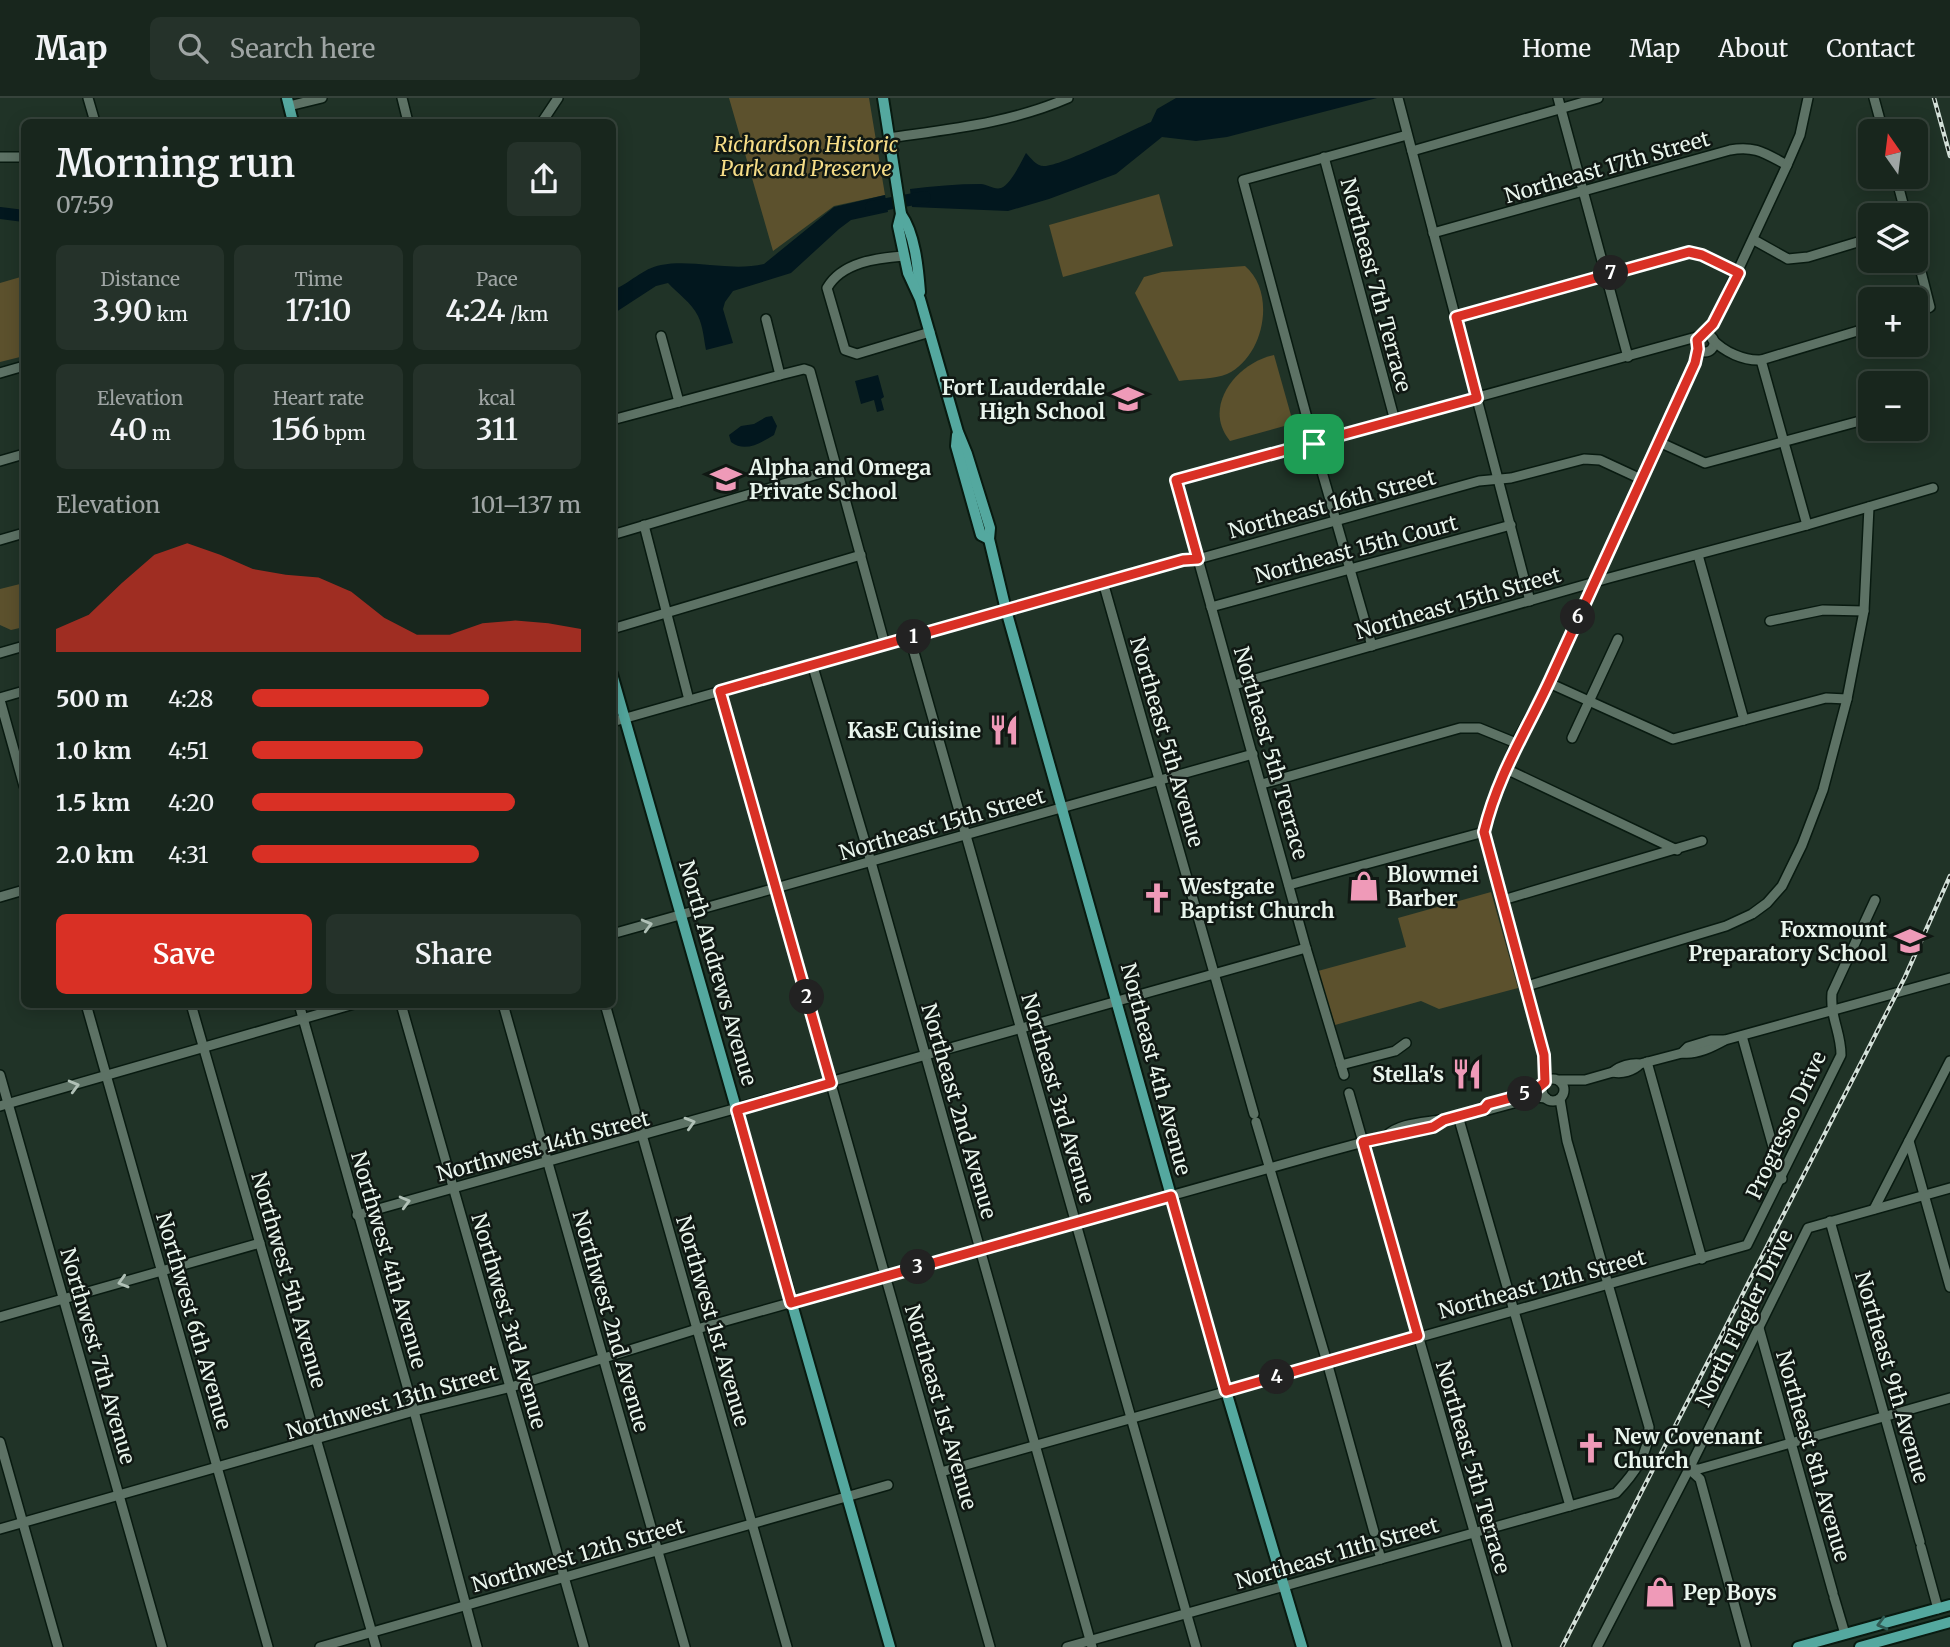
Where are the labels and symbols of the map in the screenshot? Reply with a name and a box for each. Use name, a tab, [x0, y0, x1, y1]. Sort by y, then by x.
north arrow	[1858, 119, 1928, 189]
street label: Northeast 17th Street	[1501, 125, 1713, 209]
park label: Richardson Historic Park and Preserve	[714, 131, 899, 182]
street label: Northeast 7th Terrace	[1334, 175, 1418, 395]
pin: 7	[1594, 256, 1628, 290]
place label: Fort Lauderdale High School	[941, 374, 1105, 425]
school or university icon: Fort Lauderdale High School	[1111, 382, 1145, 416]
pin	[1284, 414, 1344, 474]
place label: Alpha and Omega Private School	[748, 454, 931, 505]
school or university icon: Alpha and Omega Private School	[709, 462, 743, 496]
street label: Northeast 16th Street	[1225, 463, 1439, 545]
street label: Northeast 15th Court	[1252, 509, 1460, 589]
street label: Northeast 15th Street	[1352, 561, 1564, 645]
pin: 6	[1560, 600, 1596, 634]
pin: 1	[897, 620, 932, 654]
street label: Northeast 5th Avenue	[1124, 634, 1210, 850]
street label: Northeast 5th Terrace	[1228, 643, 1314, 863]
restaurant icon: KasE Cuisine	[987, 713, 1021, 747]
place label: KasE Cuisine	[847, 717, 981, 744]
street label: Northeast 15th Street	[836, 782, 1048, 866]
street label: North Andrews Avenue	[673, 857, 763, 1089]
place label: Blowmei Barber	[1387, 861, 1479, 912]
shop icon: Blowmei Barber	[1347, 869, 1381, 903]
place label: Westgate Baptist Church	[1179, 873, 1335, 924]
church icon: Westgate Baptist Church	[1140, 881, 1174, 915]
place label: Foxmount Preparatory School	[1688, 916, 1888, 967]
one-way arrow	[641, 919, 653, 933]
school or university icon: Foxmount Preparatory School	[1893, 924, 1927, 958]
street label: Northeast 4th Avenue	[1115, 960, 1197, 1178]
pin: 2	[790, 979, 824, 1014]
street label: Northeast 3rd Avenue	[1015, 990, 1101, 1206]
street label: Northeast 2nd Avenue	[915, 1000, 1003, 1222]
street label: Progresso Drive	[1740, 1047, 1832, 1203]
restaurant icon: Stella's	[1450, 1057, 1484, 1091]
place label: Stella's	[1372, 1061, 1444, 1088]
pin: 5	[1508, 1076, 1542, 1112]
one-way arrow	[68, 1080, 80, 1094]
street label: Northwest 14th Street	[434, 1105, 652, 1187]
one-way arrow	[684, 1117, 696, 1131]
street label: Northwest 4th Avenue	[345, 1148, 433, 1372]
street label: Northwest 5th Avenue	[245, 1169, 333, 1391]
one-way arrow	[399, 1196, 411, 1210]
street label: Northwest 2nd Avenue	[566, 1207, 656, 1435]
street label: Northwest 6th Avenue	[150, 1209, 238, 1433]
street label: Northwest 3rd Avenue	[465, 1210, 553, 1432]
street label: Northwest 1st Avenue	[670, 1212, 756, 1430]
street label: North Flagler Drive	[1689, 1225, 1799, 1411]
street label: Northeast 12th Street	[1435, 1243, 1649, 1325]
street label: Northwest 7th Avenue	[54, 1245, 142, 1467]
pin: 3	[900, 1250, 936, 1284]
street label: Northeast 9th Avenue	[1849, 1268, 1935, 1486]
one-way arrow	[118, 1273, 130, 1288]
street label: Northeast 1st Avenue	[899, 1301, 983, 1513]
street label: Northeast 8th Avenue	[1770, 1347, 1856, 1565]
street label: Northeast 5th Terrace	[1430, 1357, 1516, 1577]
street label: Northwest 13th Street	[283, 1359, 501, 1445]
pin: 4	[1260, 1360, 1294, 1394]
place label: New Covenant Church	[1614, 1423, 1763, 1474]
church icon: New Covenant Church	[1574, 1431, 1608, 1465]
street label: Northeast 11th Street	[1232, 1511, 1442, 1595]
street label: Northwest 12th Street	[469, 1512, 687, 1598]
shop icon: Pep Boys	[1643, 1575, 1677, 1609]
place label: Pep Boys	[1683, 1579, 1777, 1606]
one-way arrow	[1876, 1616, 1888, 1630]

